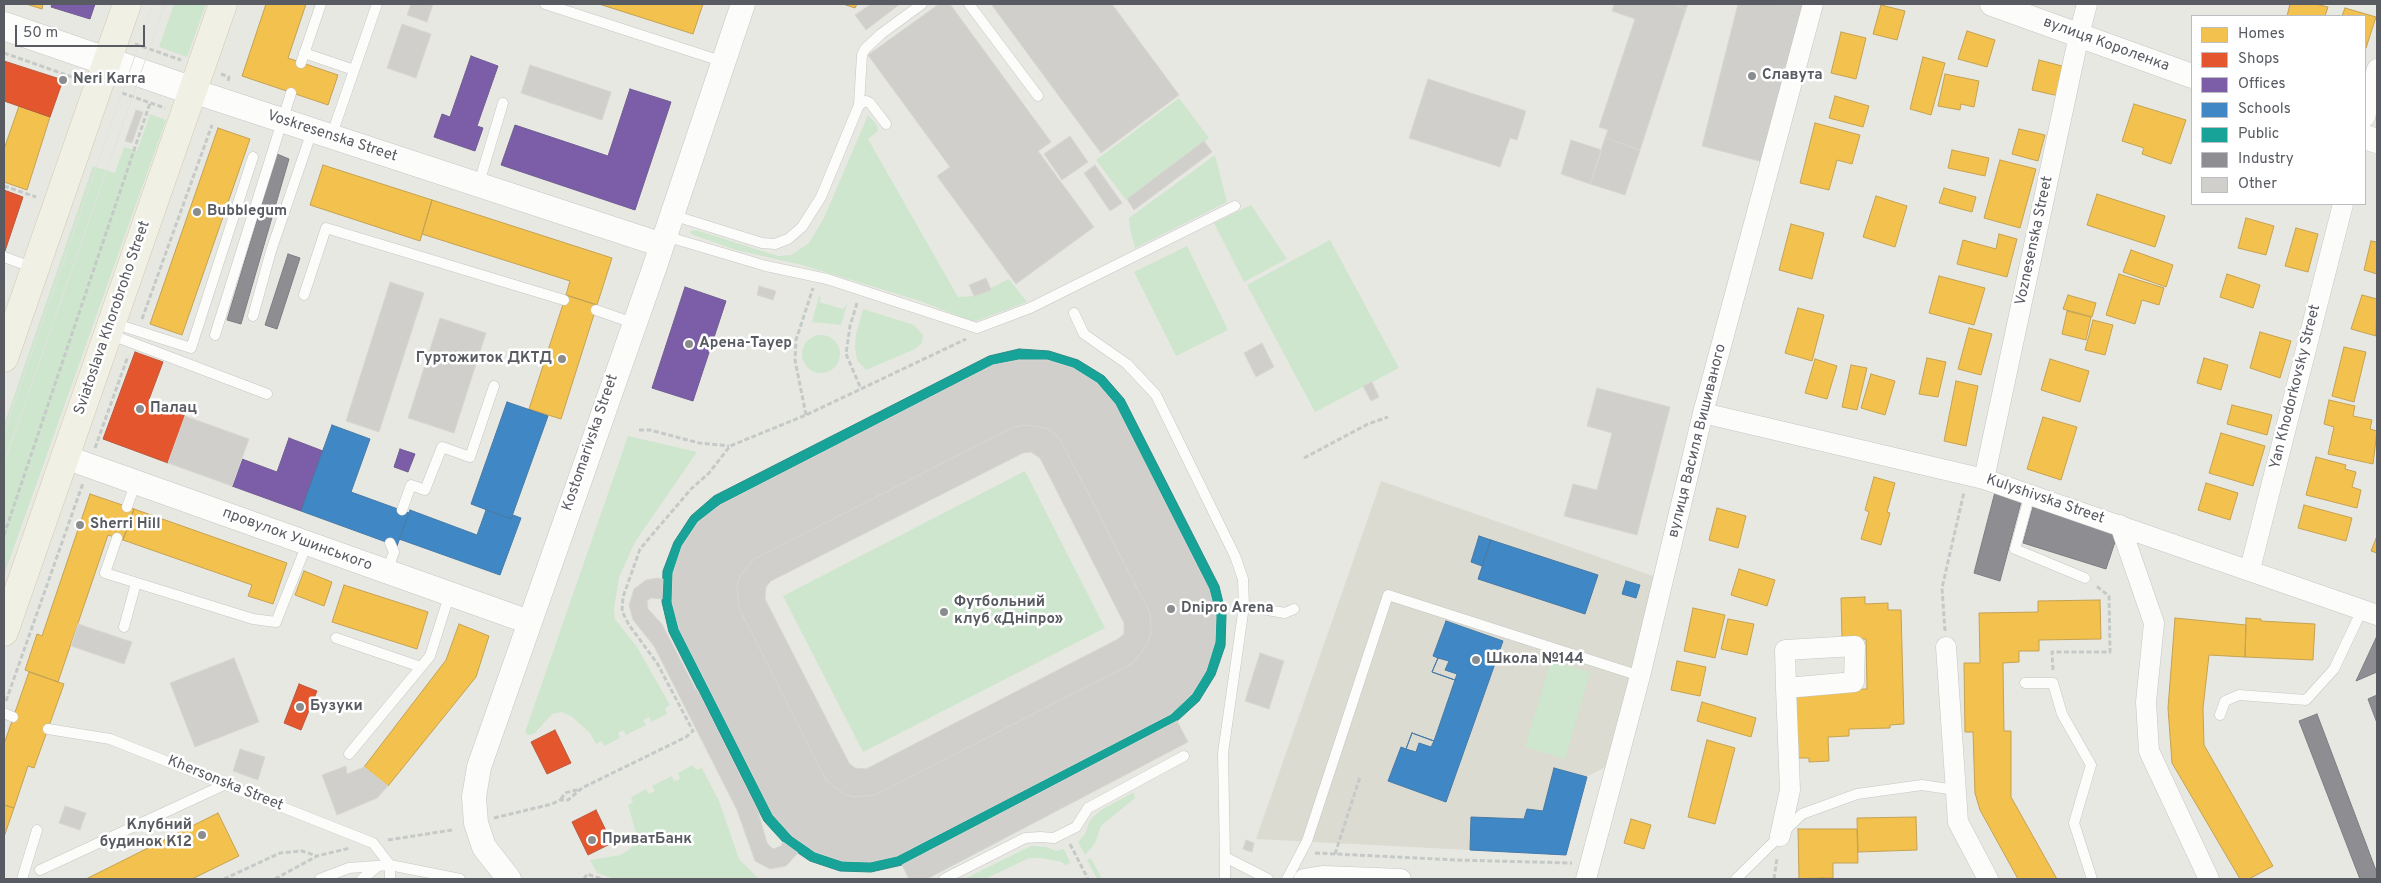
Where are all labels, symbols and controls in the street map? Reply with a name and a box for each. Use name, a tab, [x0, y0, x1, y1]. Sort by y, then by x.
street label: вулиця Короленка	[2040, 14, 2172, 76]
scale bar	[18, 15, 148, 47]
legend	[2191, 15, 2366, 205]
text: 50 m	[23, 24, 58, 43]
text: Homes	[2238, 25, 2285, 44]
text: Shops	[2238, 50, 2279, 69]
place label: Славута	[1762, 67, 1823, 85]
marker: Славута	[1746, 70, 1758, 82]
place label: Neri Karra	[73, 71, 145, 89]
marker: Neri Karra	[57, 74, 69, 86]
text: Offices	[2238, 75, 2285, 94]
text: Schools	[2238, 100, 2291, 119]
street label: Voskresenska Street	[265, 107, 399, 167]
text: Public	[2238, 125, 2279, 144]
text: Industry	[2238, 150, 2294, 169]
street label: Voznesenska Street	[2013, 175, 2057, 307]
text: Other	[2238, 175, 2277, 194]
place label: Bubblegum	[207, 203, 287, 221]
marker: Bubblegum	[191, 206, 203, 218]
street label: Sviatoslava Khorobroho Street	[71, 219, 155, 417]
street label: Yan Khodorkovsky Street	[2267, 303, 2325, 471]
place label: Арена-Тауер	[699, 335, 792, 353]
marker: Арена-Тауер	[683, 338, 695, 350]
street label: вулиця Василя Вишиваного	[1665, 342, 1731, 540]
place label: Гуртожиток ДКТД	[416, 350, 552, 368]
marker: Гуртожиток ДКТД	[556, 353, 568, 365]
street label: Kostomarivska Street	[559, 372, 623, 514]
place label: Палац	[150, 400, 197, 418]
marker: Палац	[134, 403, 146, 415]
street label: Kulyshivska Street	[1984, 471, 2106, 529]
street label: провулок Ушинського	[220, 505, 374, 575]
place label: Sherri Hill	[90, 516, 161, 534]
marker: Sherri Hill	[74, 519, 86, 531]
place label: Футбольний клуб «Дніпро»	[954, 594, 1063, 629]
place label: Dnipro Arena	[1181, 600, 1274, 618]
marker: Dnipro Arena	[1165, 603, 1177, 615]
marker: Футбольний клуб «Дніпро»	[938, 606, 950, 618]
place label: Школа №144	[1486, 651, 1584, 669]
marker: Школа №144	[1470, 654, 1482, 666]
place label: Бузуки	[310, 698, 363, 716]
marker: Бузуки	[294, 701, 306, 713]
street label: Khersonska Street	[164, 753, 286, 815]
place label: Клубний будинок К12	[100, 817, 192, 852]
marker: Клубний будинок К12	[196, 829, 208, 841]
place label: ПриватБанк	[602, 831, 692, 849]
marker: ПриватБанк	[586, 834, 598, 846]

